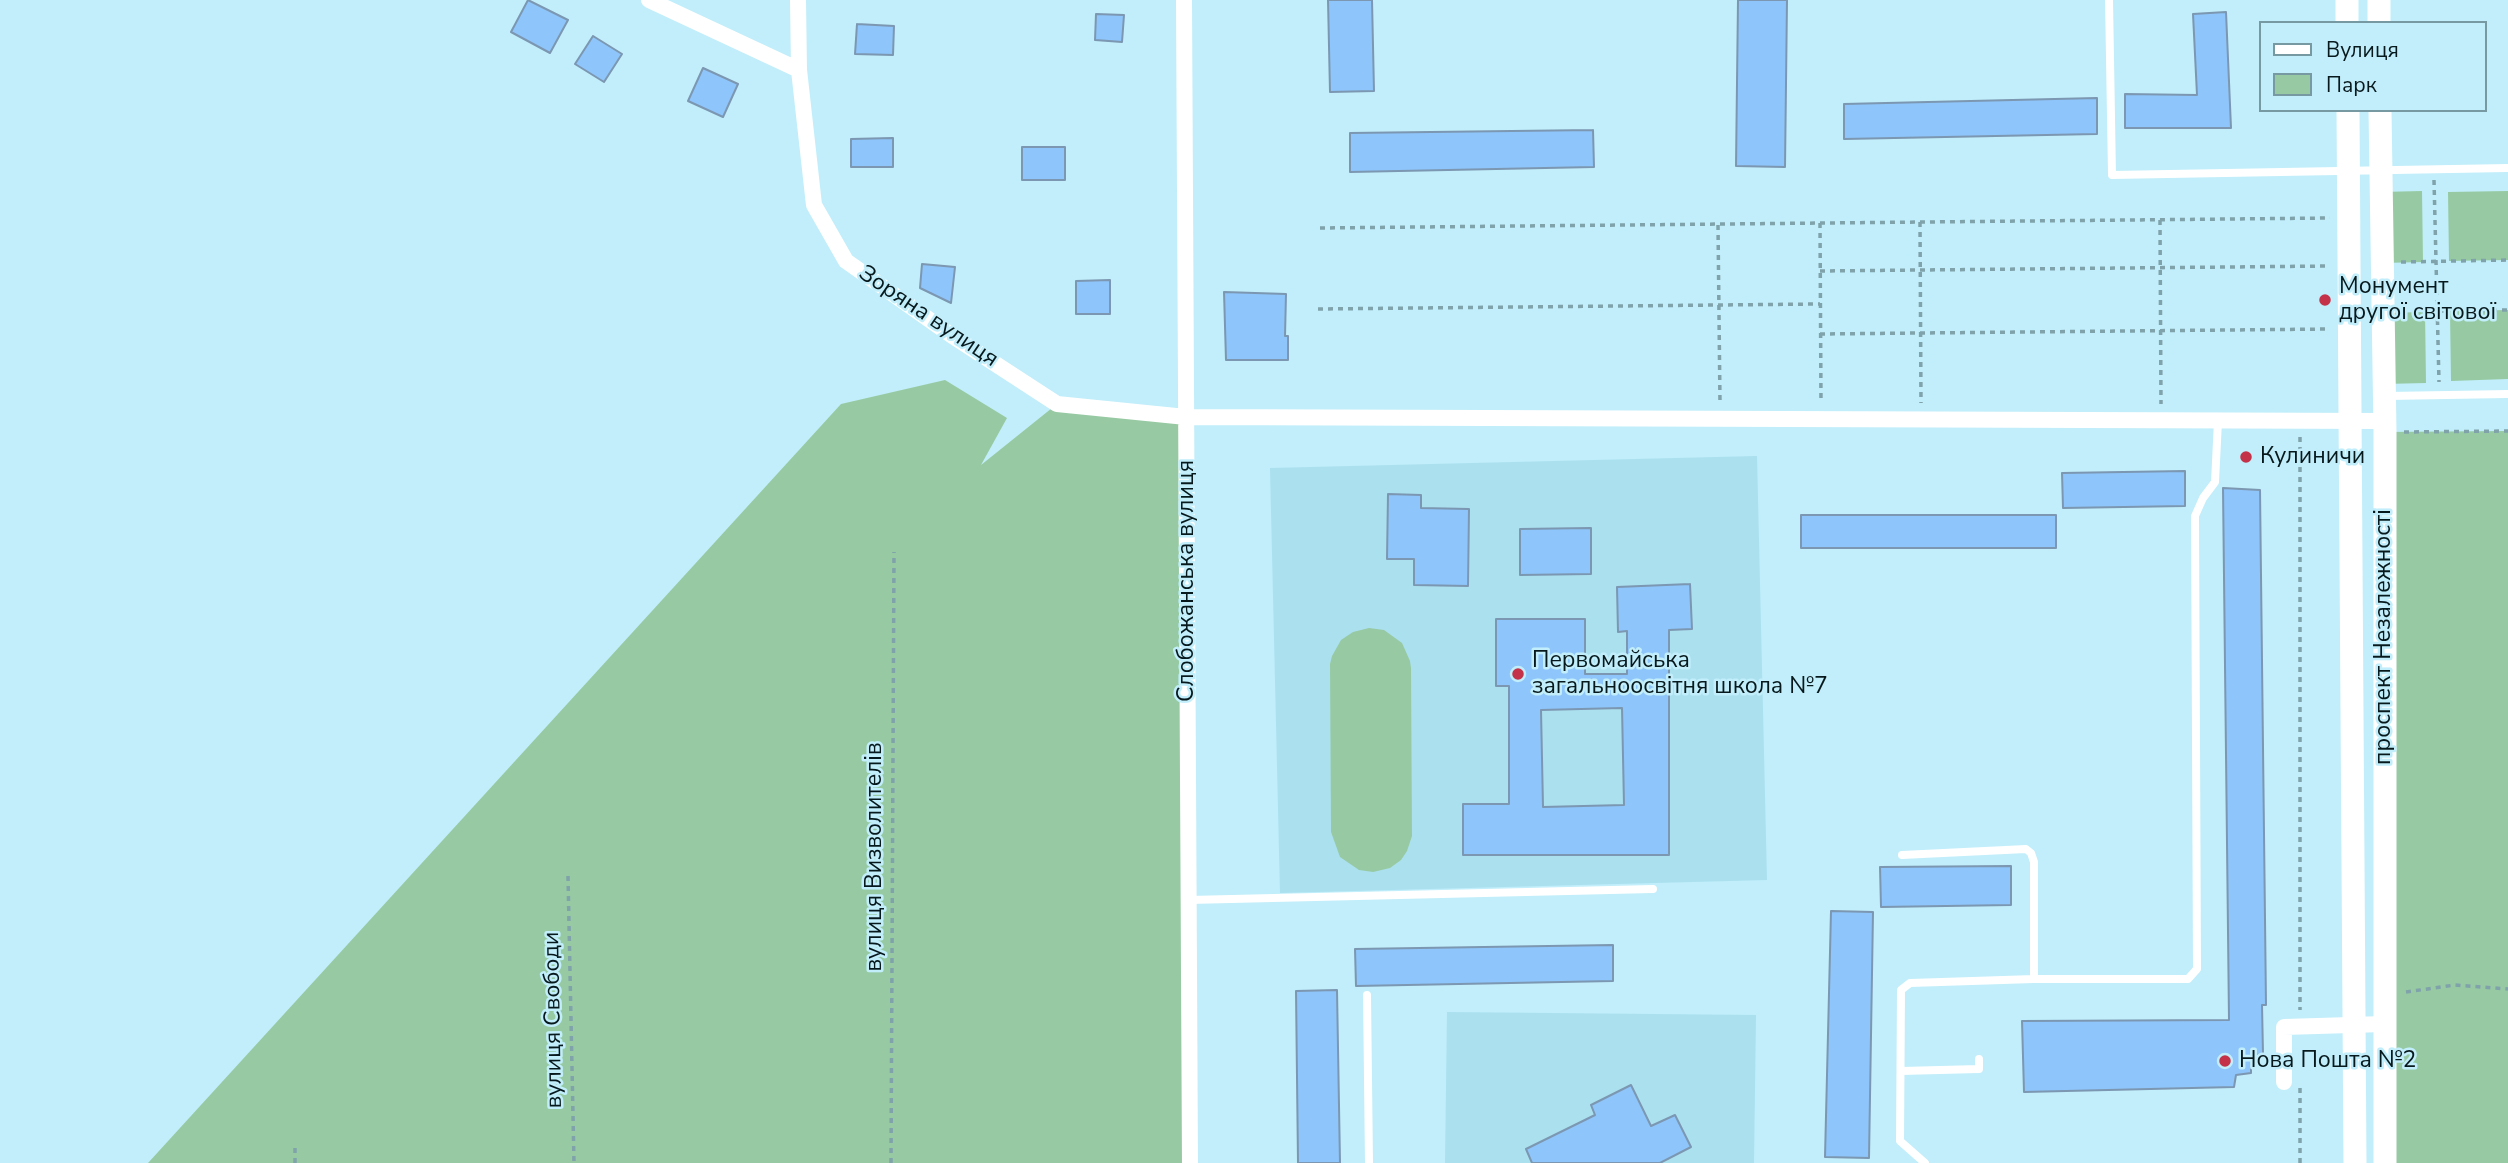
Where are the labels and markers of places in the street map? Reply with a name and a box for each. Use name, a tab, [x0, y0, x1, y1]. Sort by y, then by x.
place label: Монумент другої світової	[2339, 273, 2496, 327]
marker: Монумент другої світової	[2317, 292, 2333, 308]
place label: Кулиничи	[2260, 443, 2365, 471]
marker: Кулиничи	[2238, 449, 2254, 465]
place label: Первомайська загальноосвітня школа №7	[1532, 647, 1828, 701]
marker: Первомайська загальноосвітня школа №7	[1510, 666, 1526, 682]
place label: Нова Пошта №2	[2239, 1047, 2416, 1075]
marker: Нова Пошта №2	[2217, 1053, 2233, 1069]

